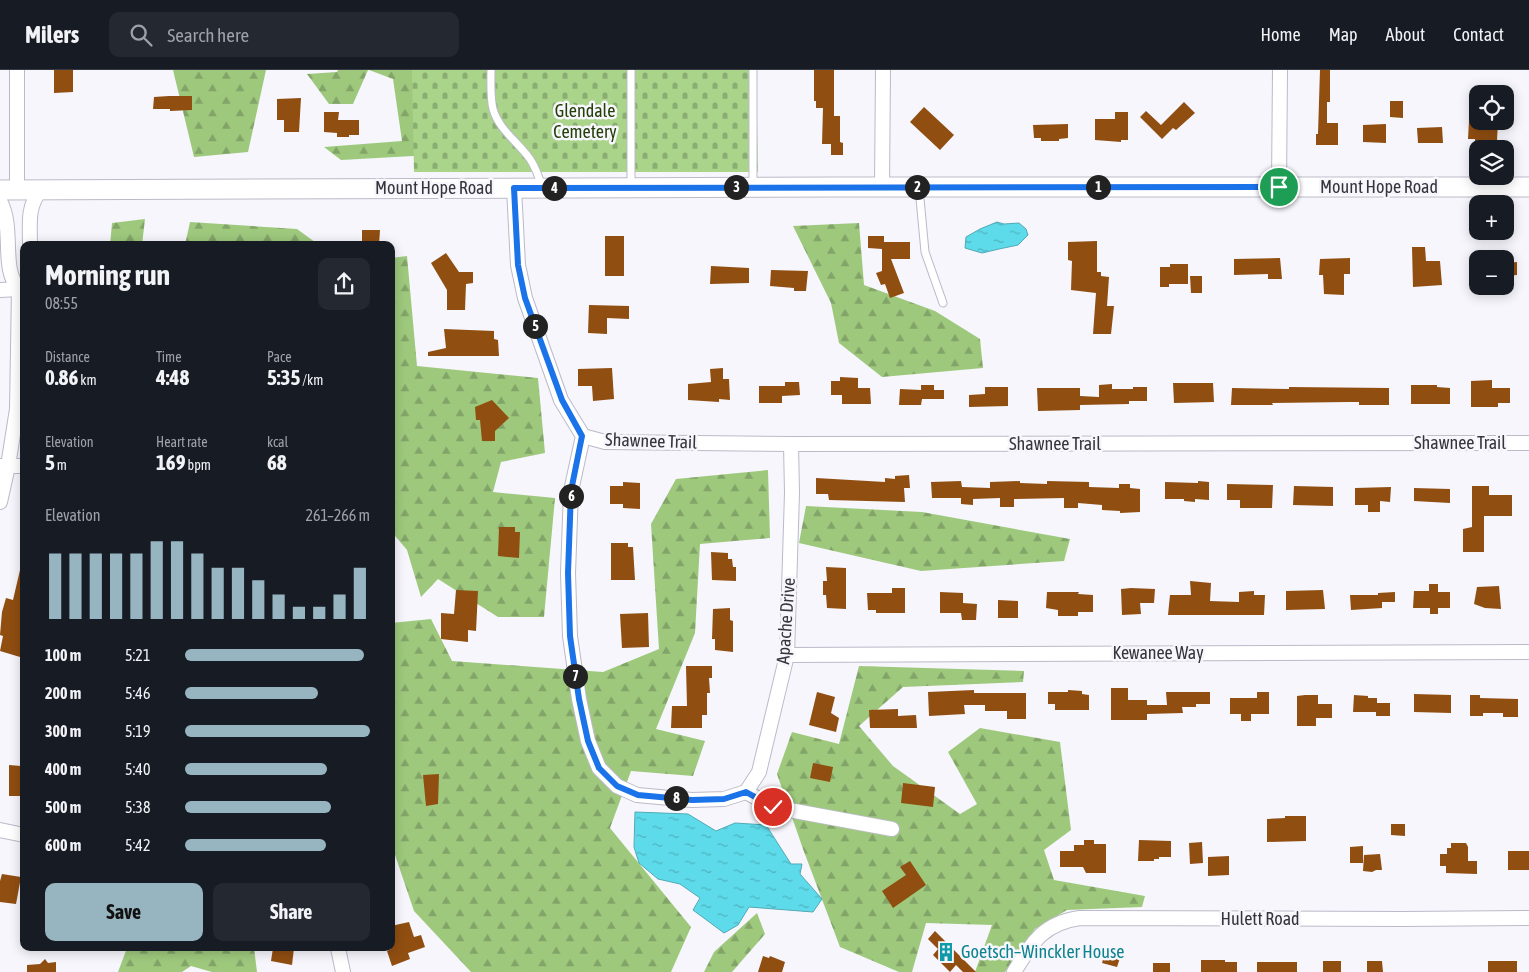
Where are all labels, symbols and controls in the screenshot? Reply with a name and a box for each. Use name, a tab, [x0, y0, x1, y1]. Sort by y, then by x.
search box	[109, 12, 459, 57]
text: Milers	[25, 21, 79, 48]
icon: search	[127, 21, 155, 49]
text: Search here	[167, 24, 249, 46]
text: Home	[1261, 24, 1301, 45]
text: Map	[1329, 24, 1358, 45]
text: About	[1386, 24, 1425, 45]
text: Contact	[1453, 24, 1504, 45]
map controls	[1469, 85, 1514, 295]
button: locate	[1469, 85, 1514, 130]
park label: Glendale Cemetery	[553, 100, 617, 142]
button: layers	[1469, 140, 1514, 185]
pin	[1258, 166, 1300, 208]
icon: arrive	[1265, 173, 1293, 201]
pin: 3	[724, 174, 748, 200]
pin: 2	[904, 174, 930, 200]
pin: 1	[1086, 174, 1110, 200]
pin: 4	[542, 176, 566, 200]
street label: Mount Hope Road	[1320, 176, 1438, 197]
street label: Mount Hope Road	[375, 177, 493, 198]
text: 3	[733, 179, 740, 195]
text: 2	[914, 179, 921, 195]
text: 1	[1095, 179, 1102, 195]
text: 4	[551, 180, 558, 196]
button: +	[1469, 195, 1514, 240]
button: −	[1469, 250, 1514, 295]
button: share	[318, 258, 370, 310]
text: Morning run	[45, 259, 170, 291]
text: 08:55	[45, 294, 78, 312]
pin: 5	[522, 314, 548, 338]
text: 5	[532, 318, 539, 334]
text: Distance	[45, 349, 90, 365]
text: Time	[156, 349, 182, 365]
text: Pace	[267, 349, 292, 365]
text: 0.86	[45, 365, 78, 389]
text: 4:48	[156, 365, 189, 389]
text: 5:35	[267, 365, 300, 389]
text: km	[78, 372, 97, 388]
text: /km	[300, 372, 323, 388]
street label: Shawnee Trail	[605, 428, 698, 453]
street label: Shawnee Trail	[1414, 432, 1506, 453]
street label: Shawnee Trail	[1009, 433, 1101, 454]
text: Elevation	[45, 434, 94, 450]
text: Heart rate	[156, 434, 208, 450]
text: kcal	[267, 434, 288, 450]
text: 5	[45, 450, 55, 474]
text: 169	[156, 450, 186, 474]
text: 68	[267, 450, 287, 474]
text: m	[55, 457, 67, 473]
text: bpm	[186, 457, 211, 473]
pin: 6	[558, 484, 584, 508]
text: 6	[568, 488, 575, 504]
text: Elevation	[45, 506, 100, 524]
text: 261–266 m	[306, 506, 370, 524]
street label: Apache Drive	[772, 577, 799, 665]
street label: Kewanee Way	[1112, 642, 1204, 663]
text: 100 m	[45, 646, 81, 664]
text: 5:21	[125, 646, 150, 664]
pin: 7	[562, 664, 588, 688]
text: 7	[572, 668, 579, 684]
text: 200 m	[45, 684, 81, 702]
text: 5:46	[125, 684, 150, 702]
text: 300 m	[45, 722, 81, 740]
text: 5:19	[125, 722, 150, 740]
text: 400 m	[45, 760, 81, 778]
text: 5:40	[125, 760, 150, 778]
pin: 8	[664, 786, 688, 810]
pin	[752, 786, 794, 828]
text: 8	[673, 790, 680, 806]
icon: check	[759, 793, 787, 821]
text: 500 m	[45, 798, 81, 816]
text: 5:38	[125, 798, 150, 816]
text: 600 m	[45, 836, 81, 854]
text: 5:42	[125, 836, 150, 854]
button: Save	[45, 883, 203, 941]
button: Share	[213, 883, 370, 941]
street label: Hulett Road	[1220, 908, 1300, 929]
building icon: Goetsch–Winckler House	[935, 941, 957, 963]
place label: Goetsch–Winckler House	[961, 941, 1124, 962]

